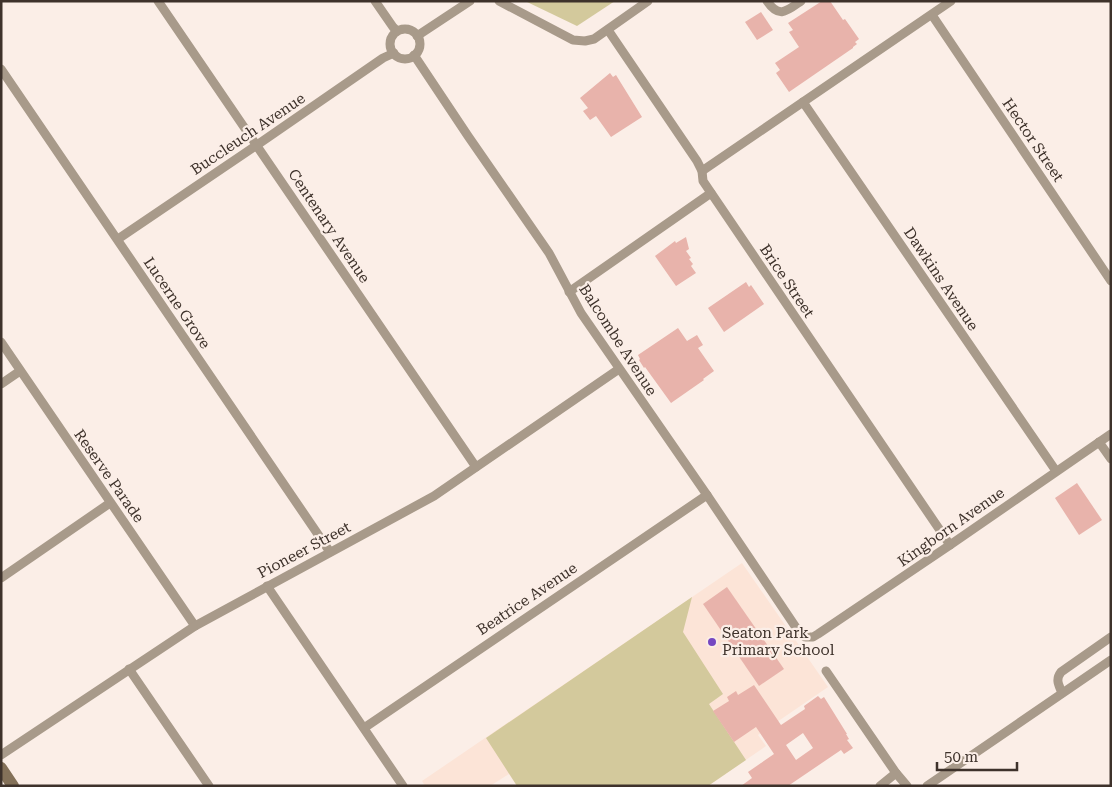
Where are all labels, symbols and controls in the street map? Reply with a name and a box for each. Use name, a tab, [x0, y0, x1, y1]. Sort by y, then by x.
street label: Buccleuch Avenue	[187, 89, 309, 179]
street label: Hector Street	[999, 95, 1068, 185]
street label: Centenary Avenue	[284, 166, 374, 286]
street label: Dawkins Avenue	[900, 224, 982, 334]
street label: Brice Street	[756, 241, 818, 321]
street label: Lucerne Grove	[140, 254, 214, 352]
street label: Balcombe Avenue	[575, 281, 661, 399]
street label: Reserve Parade	[70, 426, 148, 526]
street label: Kingborn Avenue	[894, 483, 1008, 571]
street label: Pioneer Street	[254, 518, 354, 582]
street label: Beatrice Avenue	[473, 559, 581, 639]
place label: Seaton Park Primary School	[722, 624, 835, 659]
marker: Seaton Park Primary School	[706, 636, 718, 648]
scale bar	[937, 740, 1017, 772]
text: 50 m	[944, 748, 979, 766]

